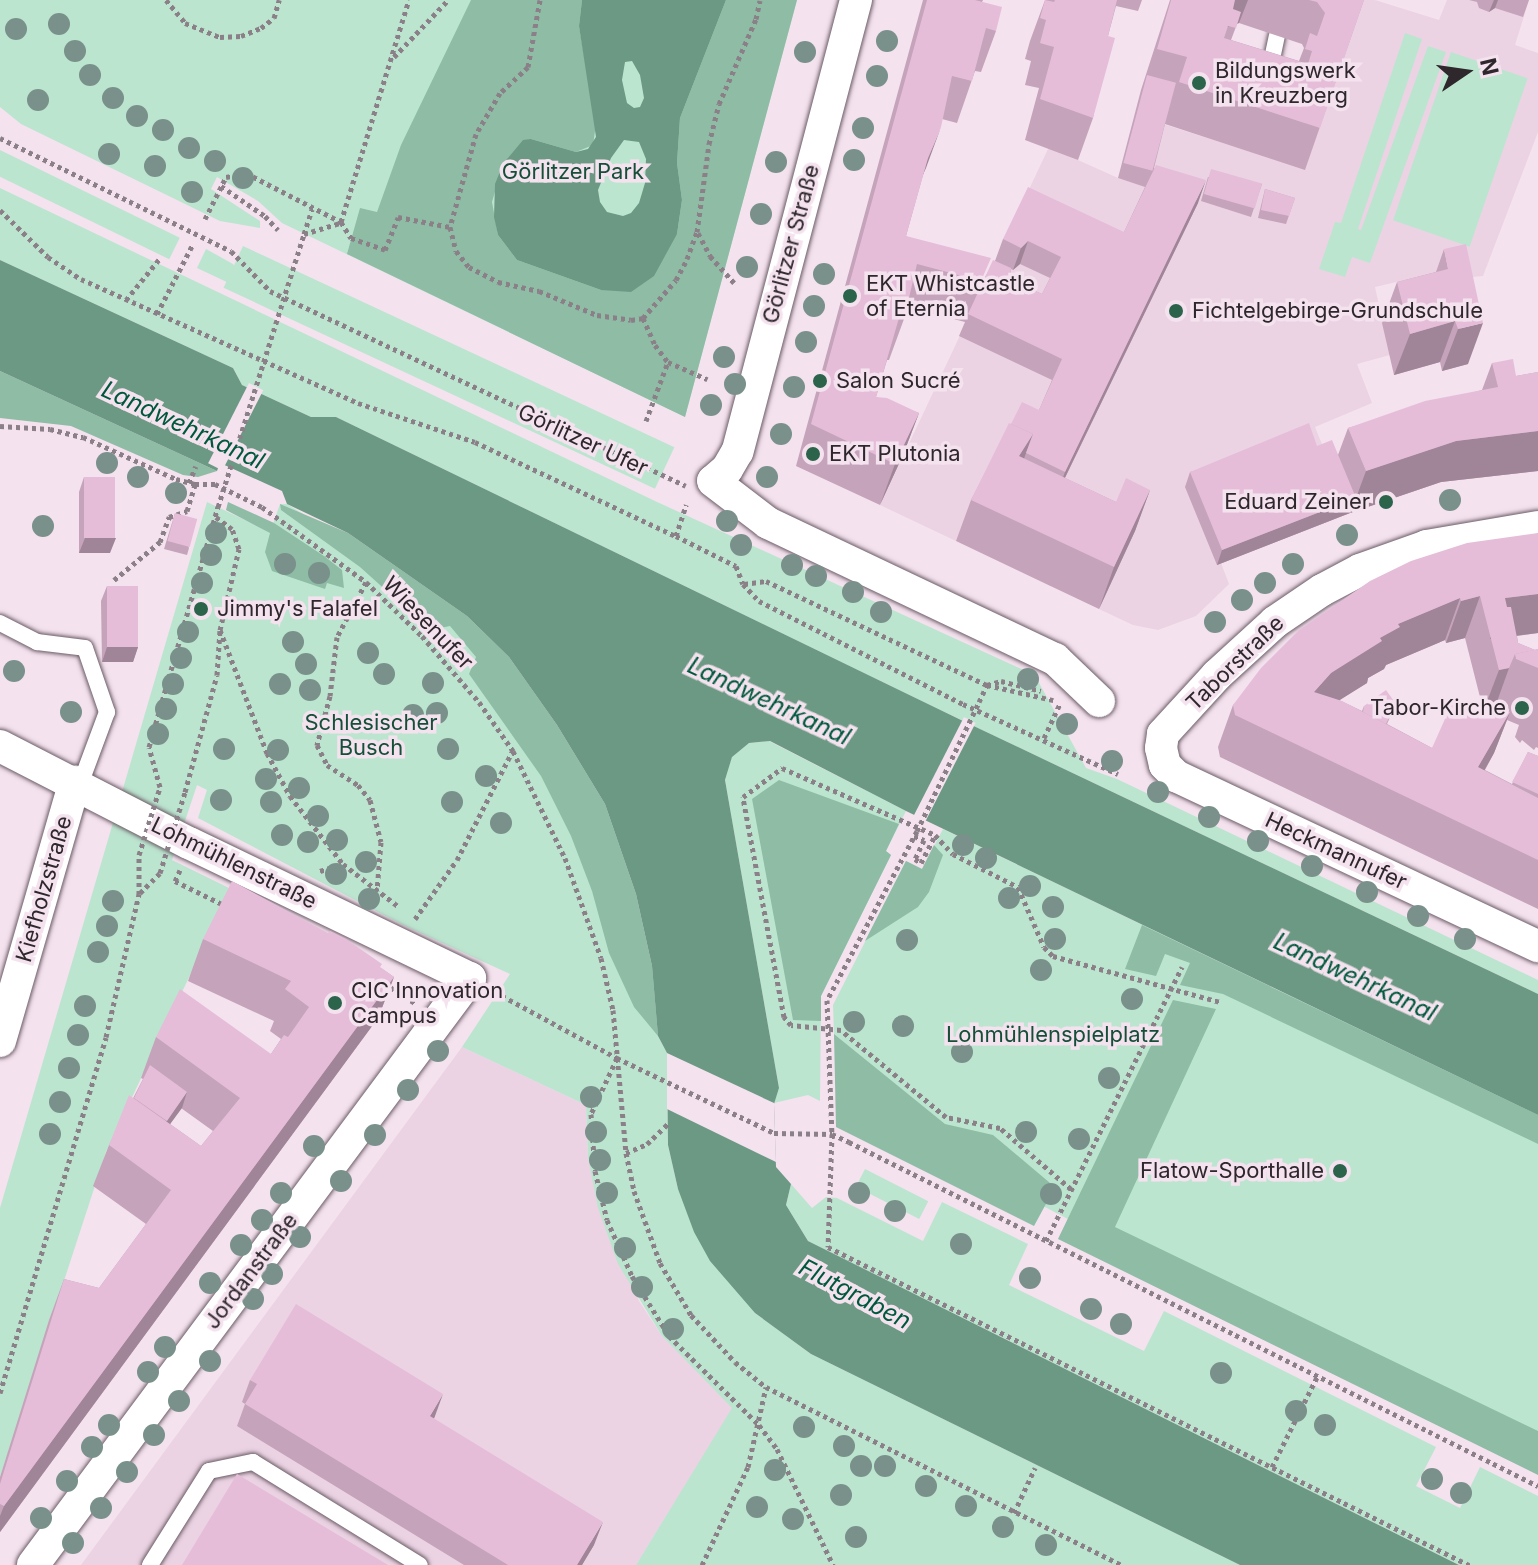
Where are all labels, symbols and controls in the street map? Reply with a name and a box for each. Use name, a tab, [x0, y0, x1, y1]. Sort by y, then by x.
north arrow	[1426, 32, 1506, 112]
text: N	[1475, 56, 1504, 78]
place label: Bildungswerk in Kreuzberg	[1215, 57, 1356, 108]
marker: Bildungswerk in Kreuzberg	[1190, 74, 1208, 92]
park label: Görlitzer Park	[502, 159, 644, 185]
street label: Görlitzer Straße	[757, 162, 825, 326]
place label: EKT Whistcastle of Eternia	[866, 270, 1035, 322]
marker: EKT Whistcastle of Eternia	[841, 287, 859, 305]
place label: Fichtelgebirge-Grundschule	[1192, 298, 1483, 324]
marker: Fichtelgebirge-Grundschule	[1167, 302, 1185, 320]
place label: Salon Sucré	[836, 368, 961, 394]
marker: Salon Sucré	[811, 372, 829, 390]
water label: Landwehrkanal	[97, 375, 269, 475]
street label: Görlitzer Ufer	[514, 398, 652, 482]
place label: EKT Plutonia	[829, 441, 961, 467]
marker: EKT Plutonia	[804, 445, 822, 463]
place label: Eduard Zeiner	[1224, 489, 1370, 515]
marker: Eduard Zeiner	[1377, 493, 1395, 511]
street label: Wiesenufer	[377, 571, 479, 675]
place label: Jimmy's Falafel	[217, 596, 378, 622]
marker: Jimmy's Falafel	[192, 600, 210, 618]
street label: Taborstraße	[1181, 610, 1289, 716]
water label: Landwehrkanal	[683, 651, 855, 751]
place label: Tabor-Kirche	[1370, 695, 1506, 721]
marker: Tabor-Kirche	[1513, 699, 1531, 717]
park label: Schlesischer Busch	[304, 709, 438, 760]
street label: Heckmannufer	[1261, 807, 1411, 895]
street label: Lohmühlenstraße	[147, 811, 321, 915]
street label: Kiefholzstraße	[11, 813, 77, 965]
water label: Landwehrkanal	[1269, 927, 1441, 1027]
place label: CIC Innovation Campus	[351, 977, 503, 1028]
marker: CIC Innovation Campus	[326, 994, 344, 1012]
park label: Lohmühlenspielplatz	[946, 1022, 1160, 1048]
place label: Flatow-Sporthalle	[1140, 1158, 1324, 1184]
marker: Flatow-Sporthalle	[1331, 1162, 1349, 1180]
street label: Jordanstraße	[199, 1208, 303, 1334]
water label: Flutgraben	[794, 1252, 916, 1336]

